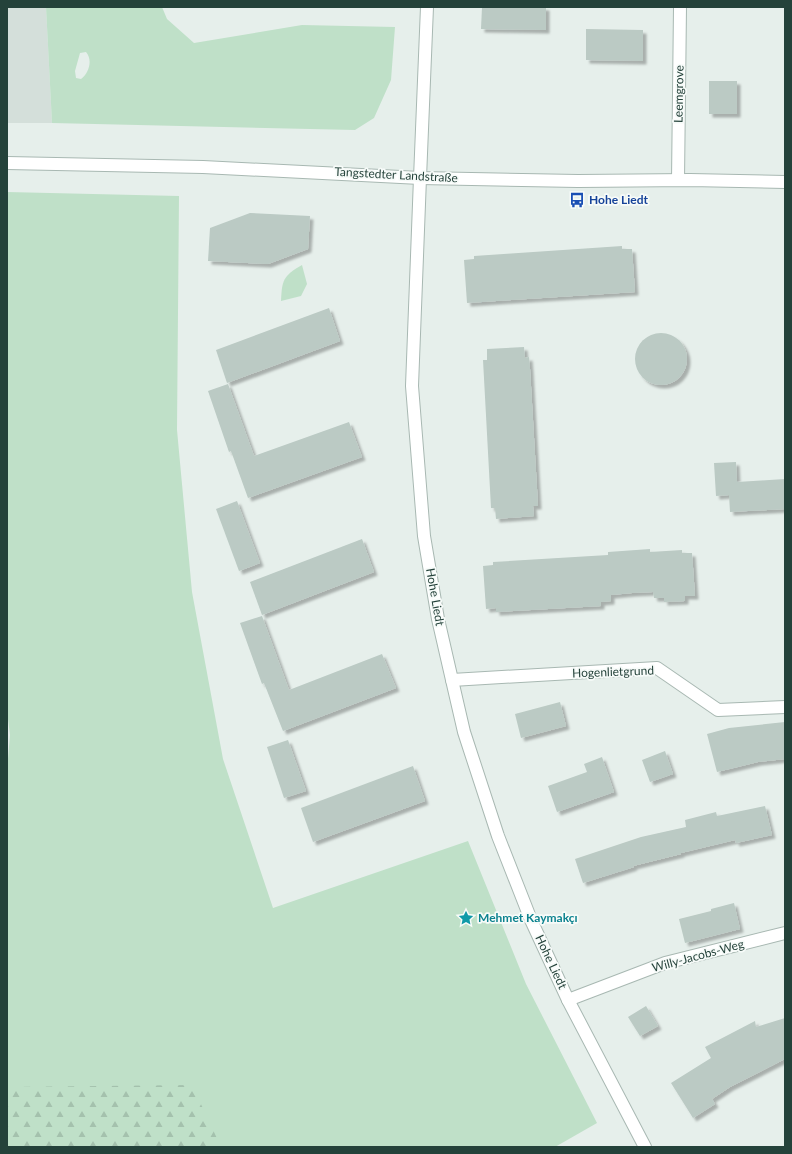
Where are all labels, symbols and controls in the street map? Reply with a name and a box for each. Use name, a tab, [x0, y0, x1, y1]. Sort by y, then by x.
street label: Leemgrove	[670, 65, 687, 123]
street label: Tangstedter Landstraße	[334, 164, 458, 185]
bus stop icon: Hohe Liedt	[568, 191, 586, 209]
place label: Hohe Liedt	[589, 192, 649, 207]
street label: Hohe Liedt	[423, 567, 448, 628]
street label: Hogenlietgrund	[572, 663, 654, 680]
place icon: Mehmet Kaymakçı	[457, 909, 475, 927]
place label: Mehmet Kaymakçı	[478, 910, 578, 925]
street label: Hohe Liedt	[532, 932, 571, 992]
street label: Willy-Jacobs-Weg	[650, 936, 746, 975]

